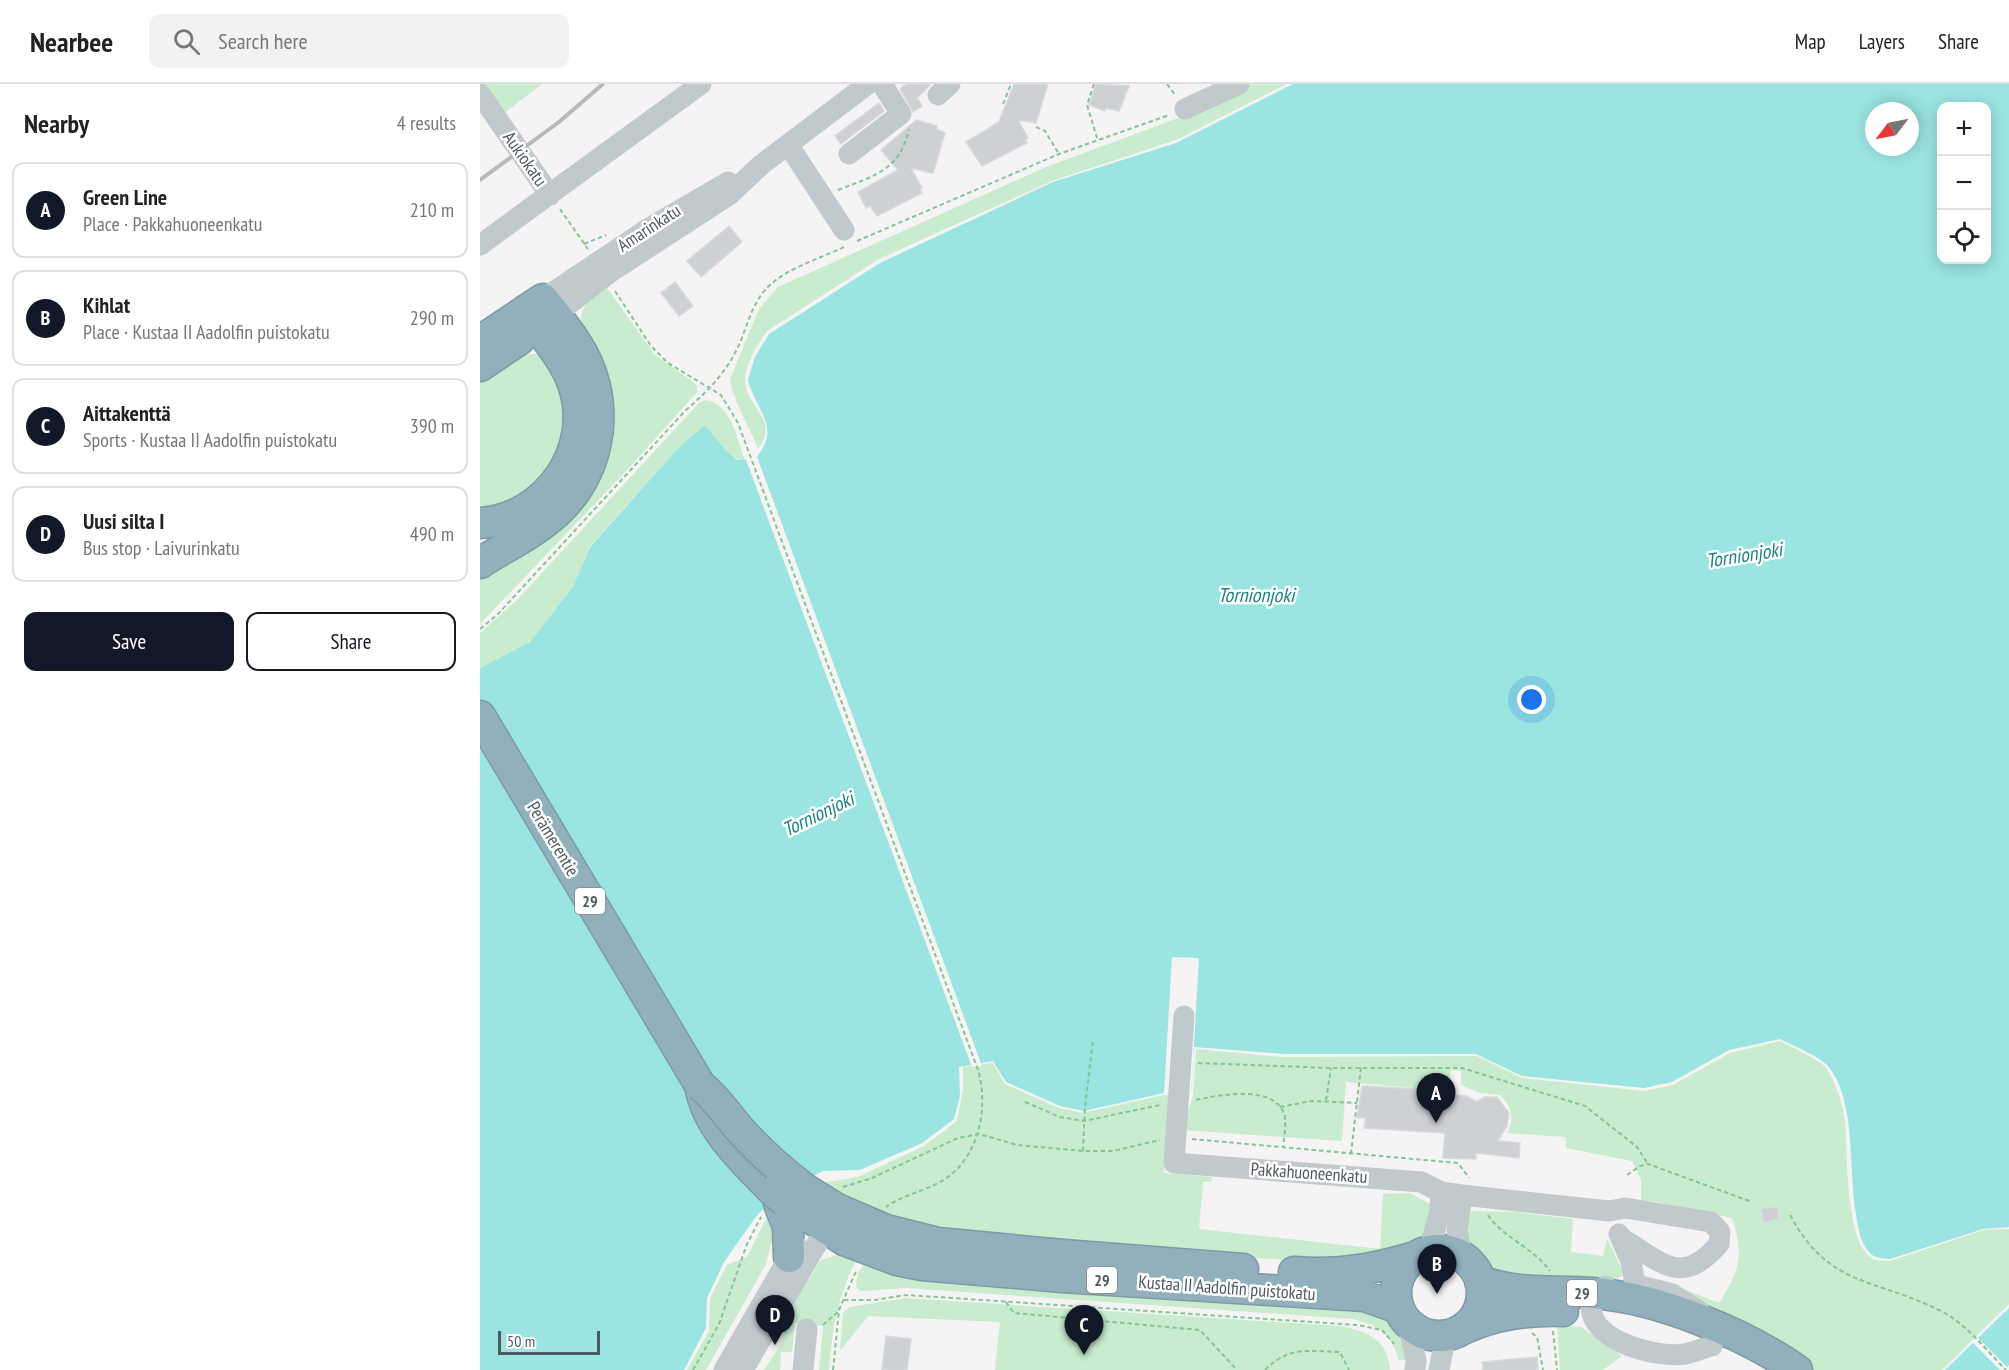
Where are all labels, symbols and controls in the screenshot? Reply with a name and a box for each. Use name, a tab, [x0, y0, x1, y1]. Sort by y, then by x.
search box	[149, 14, 569, 68]
text: Nearbee	[30, 23, 113, 60]
icon: search	[170, 25, 203, 58]
text: Search here	[218, 27, 308, 55]
text: Map	[1795, 28, 1826, 55]
text: Layers	[1859, 28, 1905, 55]
text: Share	[1938, 28, 1979, 55]
north arrow	[1865, 102, 1919, 156]
map controls	[1937, 102, 1991, 264]
button: +	[1937, 102, 1991, 156]
text: Nearby	[24, 107, 89, 140]
text: 4 results	[397, 110, 456, 136]
street label: Aukiokatu	[498, 127, 553, 191]
button: −	[1937, 156, 1991, 210]
text: Green Line	[83, 183, 167, 211]
text: A	[40, 197, 51, 223]
text: 210 m	[410, 197, 454, 223]
street label: Amarinkatu	[613, 199, 685, 257]
button: locate	[1937, 210, 1991, 264]
text: Place · Pakkahuoneenkatu	[83, 211, 262, 237]
text: Kihlat	[83, 291, 130, 319]
text: B	[41, 305, 50, 331]
text: 290 m	[410, 305, 454, 331]
text: Place · Kustaa II Aadolfin puistokatu	[83, 319, 330, 345]
text: Aittakenttä	[83, 399, 171, 427]
text: C	[41, 413, 50, 439]
text: 390 m	[410, 413, 454, 439]
text: Sports · Kustaa II Aadolfin puistokatu	[83, 427, 337, 453]
text: Uusi silta I	[83, 507, 165, 535]
text: D	[40, 521, 51, 547]
text: 490 m	[410, 521, 454, 547]
text: Bus stop · Laivurinkatu	[83, 535, 240, 561]
water label: Tornionjoki	[1704, 536, 1786, 574]
water label: Tornionjoki	[1218, 582, 1297, 608]
button: Save	[24, 612, 234, 671]
button: Share	[246, 612, 456, 671]
your location	[1517, 685, 1546, 714]
water label: Tornionjoki	[778, 784, 860, 842]
street label: Perämerentie	[522, 797, 585, 880]
road number: 29	[575, 888, 605, 914]
pin: A	[1416, 1074, 1456, 1123]
street label: Pakkahuoneenkatu	[1250, 1157, 1368, 1188]
pin: B	[1418, 1244, 1456, 1294]
road number: 29	[1087, 1267, 1117, 1293]
street label: Kustaa II Aadolfin puistokatu	[1138, 1270, 1316, 1305]
road number: 29	[1567, 1280, 1597, 1306]
pin: D	[756, 1296, 794, 1345]
pin: C	[1064, 1306, 1104, 1355]
scale bar	[498, 1328, 600, 1356]
text: 50 m	[507, 1331, 535, 1351]

